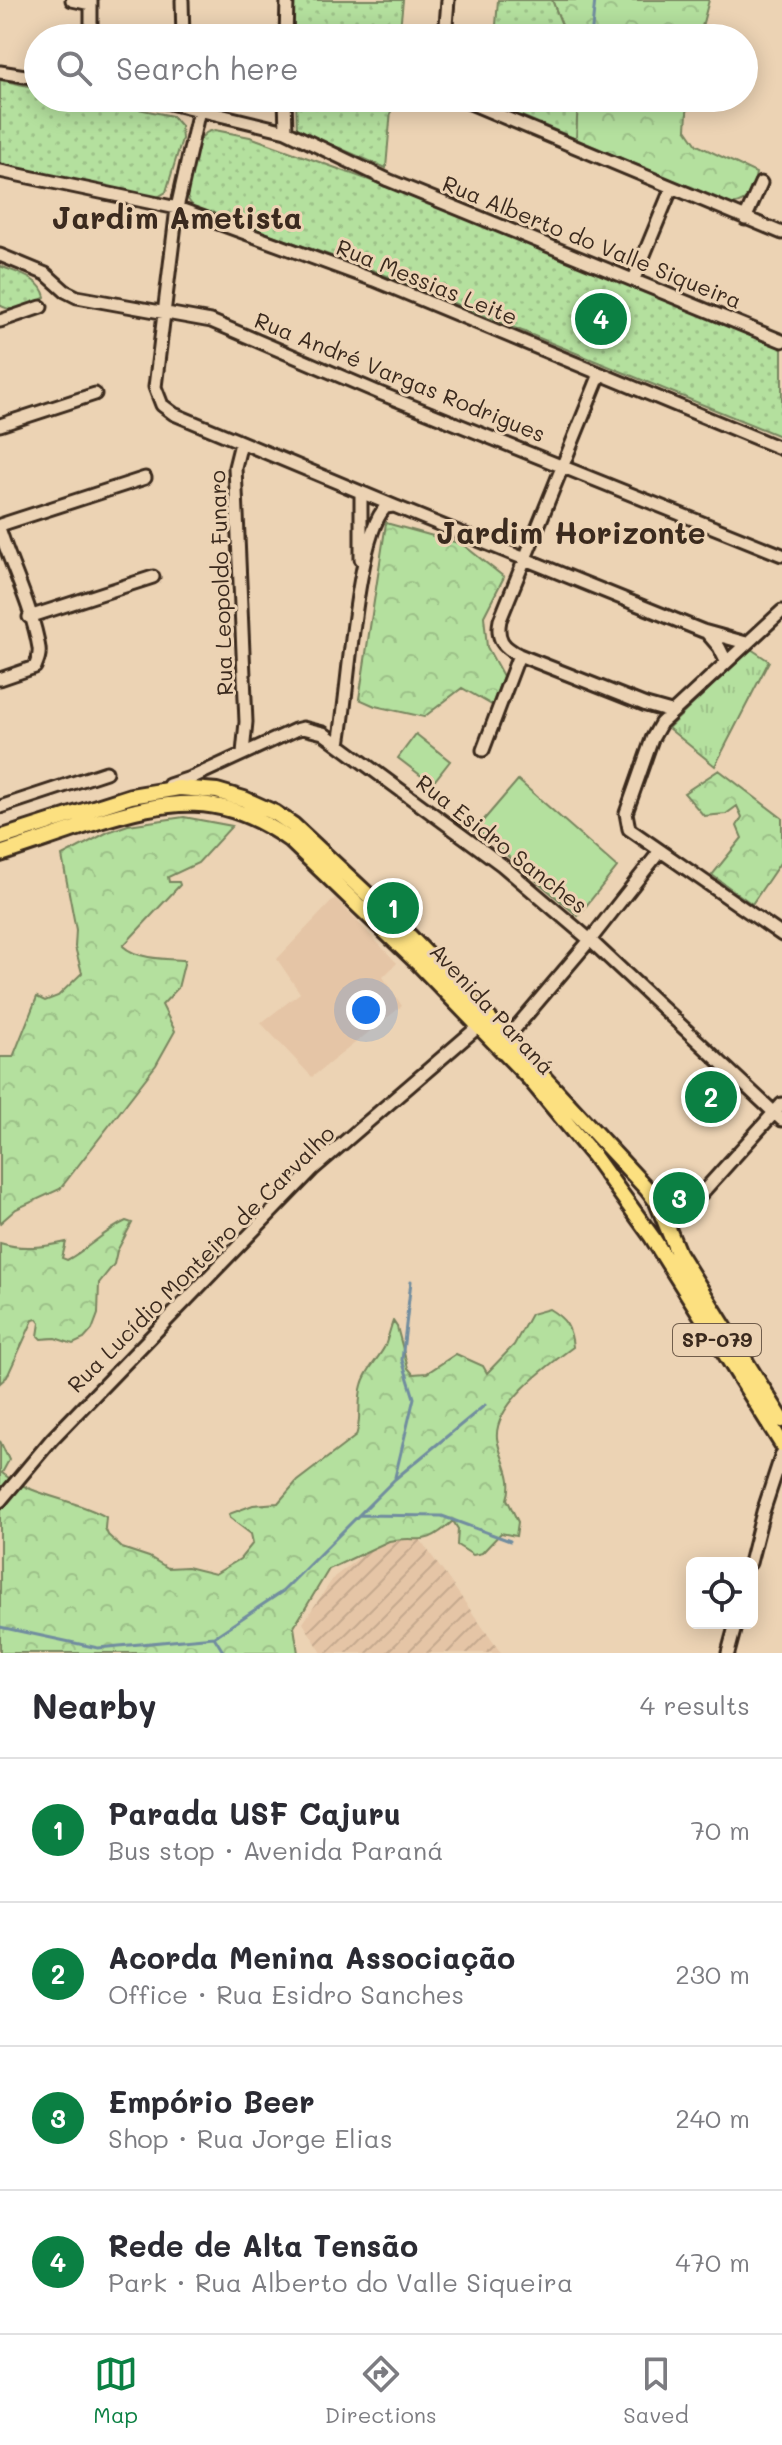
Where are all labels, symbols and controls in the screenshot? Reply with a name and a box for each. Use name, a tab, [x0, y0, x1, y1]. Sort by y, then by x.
search box	[24, 24, 758, 112]
icon: search	[52, 46, 96, 90]
text: Search here	[116, 48, 299, 88]
street label: Rua Alberto do Valle Siqueira	[438, 168, 746, 315]
district label: Jardim Ametista	[52, 197, 302, 237]
street label: Rua Messias Leite	[332, 232, 522, 331]
pin: 4	[575, 289, 627, 349]
street label: Rua André Vargas Rodrigues	[251, 305, 550, 448]
street label: Rua Leopoldo Funaro	[202, 470, 239, 696]
district label: Jardim Horizonte	[436, 512, 706, 552]
street label: Rua Esidro Sanches	[411, 768, 594, 920]
pin: 1	[367, 878, 419, 938]
street label: Avenida Paraná	[424, 937, 561, 1081]
your location	[346, 990, 386, 1030]
pin: 2	[685, 1067, 737, 1127]
street label: Rua Lucídio Monteiro de Carvalho	[61, 1119, 340, 1398]
pin: 3	[653, 1168, 705, 1228]
road number: SP-079	[673, 1324, 761, 1356]
map controls	[686, 1557, 758, 1629]
button: locate	[686, 1557, 758, 1629]
text: Nearby	[32, 1683, 157, 1728]
text: 4 results	[640, 1688, 750, 1722]
text: Parada USF Cajuru	[108, 1793, 401, 1833]
text: 1	[52, 1813, 64, 1847]
text: 70 m	[690, 1813, 750, 1847]
text: Bus stop · Avenida Paraná	[108, 1833, 443, 1867]
text: Acorda Menina Associação	[108, 1937, 515, 1977]
text: 2	[51, 1957, 65, 1991]
text: 230 m	[675, 1957, 750, 1991]
text: Office · Rua Esidro Sanches	[108, 1977, 464, 2011]
text: Empório Beer	[108, 2081, 315, 2121]
text: 3	[50, 2101, 66, 2135]
text: 240 m	[675, 2101, 750, 2135]
text: Shop · Rua Jorge Elias	[108, 2121, 393, 2155]
text: Rede de Alta Tensão	[108, 2225, 418, 2265]
text: 4	[50, 2245, 66, 2279]
text: 470 m	[675, 2245, 750, 2279]
text: Park · Rua Alberto do Valle Siqueira	[108, 2265, 573, 2299]
tab: Map	[93, 2352, 138, 2429]
tab: Directions	[325, 2352, 437, 2429]
tab: Saved	[623, 2352, 689, 2429]

